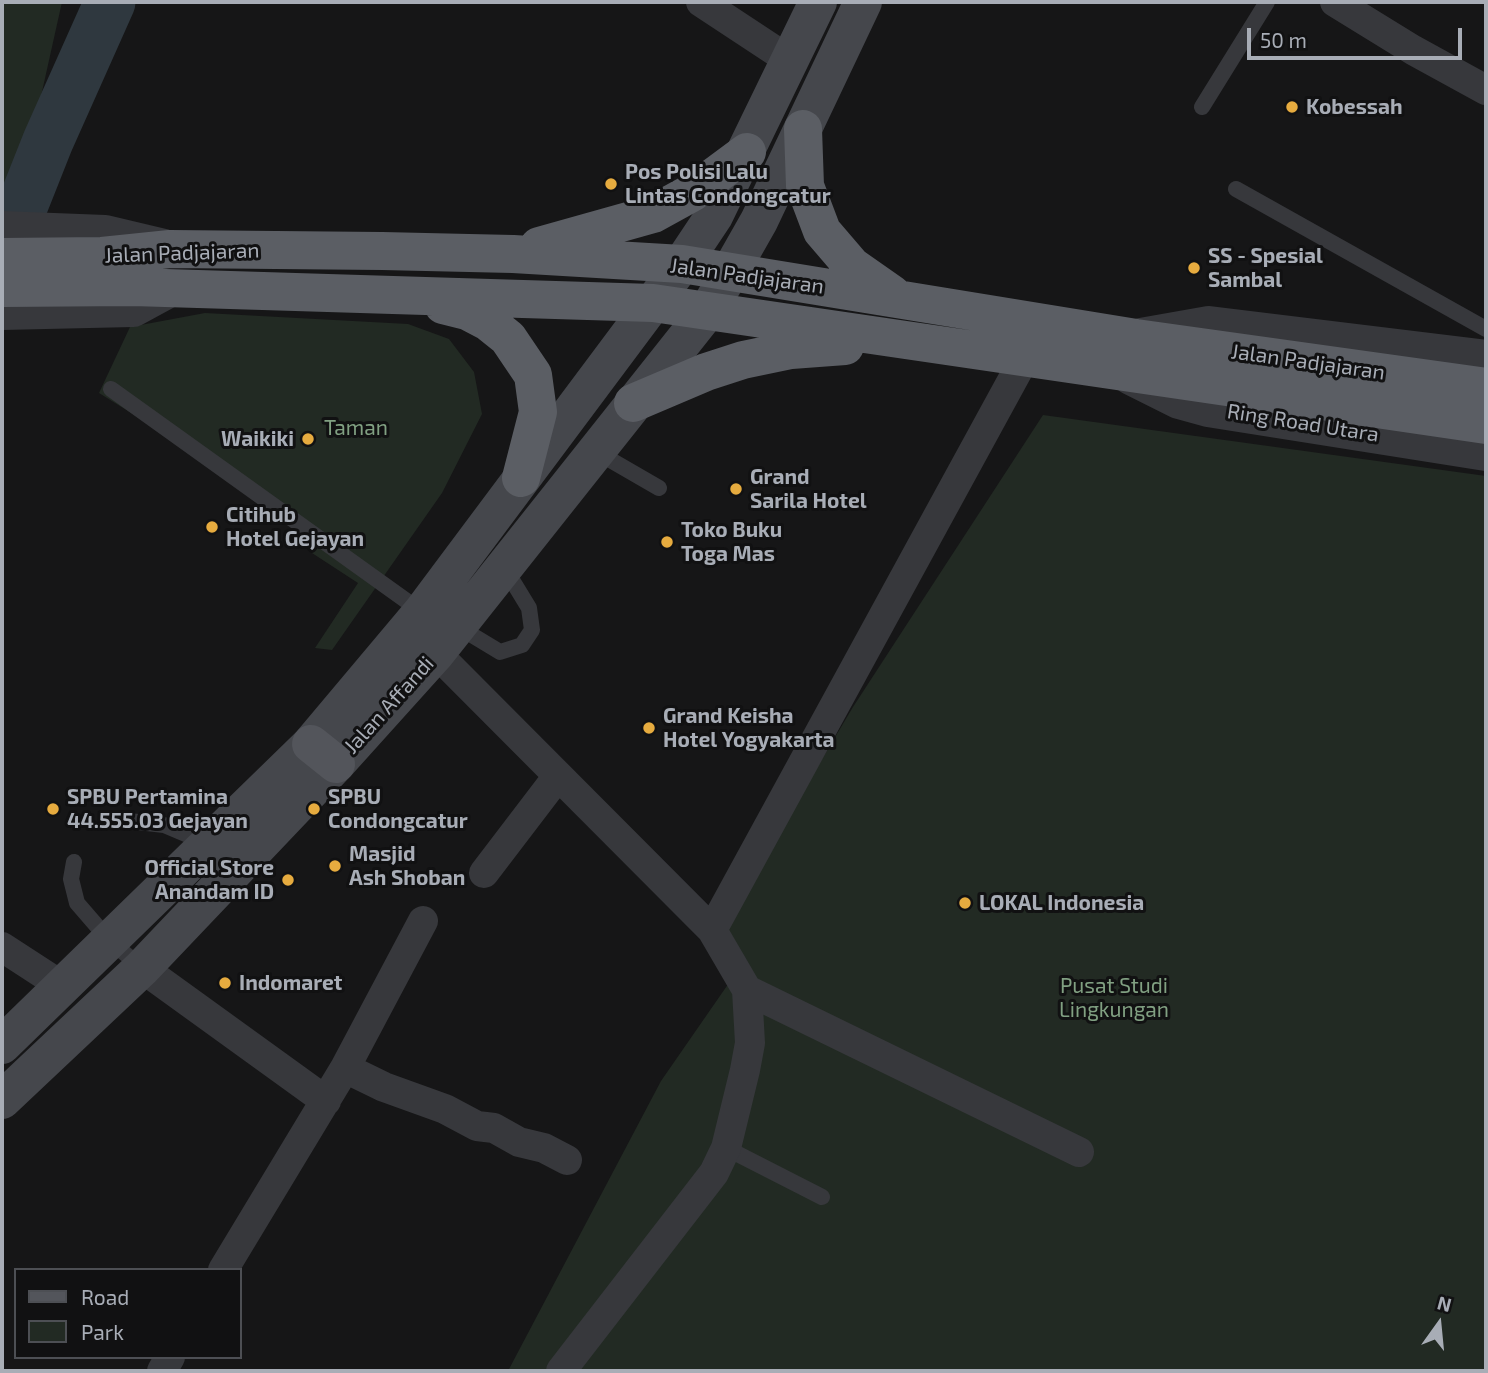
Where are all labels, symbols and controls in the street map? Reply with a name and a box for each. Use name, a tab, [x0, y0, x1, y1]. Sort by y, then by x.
scale bar	[1250, 14, 1465, 58]
text: 50 m	[1260, 27, 1307, 52]
place label: Kobessah	[1306, 94, 1403, 120]
marker: Kobessah	[1284, 99, 1300, 115]
place label: Pos Polisi Lalu Lintas Condongcatur	[625, 159, 831, 209]
marker: Pos Polisi Lalu Lintas Condongcatur	[603, 176, 619, 192]
street label: Jalan Padjajaran	[104, 238, 260, 268]
place label: SS - Spesial Sambal	[1208, 243, 1323, 293]
street label: Jalan Padjajaran	[669, 253, 825, 299]
marker: SS - Spesial Sambal	[1186, 260, 1202, 276]
street label: Jalan Padjajaran	[1230, 339, 1386, 385]
street label: Ring Road Utara	[1225, 399, 1381, 447]
park label: Taman	[324, 415, 388, 441]
place label: Waikiki	[221, 426, 294, 452]
marker: Waikiki	[300, 431, 316, 447]
place label: Grand Sarila Hotel	[750, 464, 867, 514]
marker: Grand Sarila Hotel	[728, 481, 744, 497]
place label: Citihub Hotel Gejayan	[226, 502, 364, 552]
place label: Toko Buku Toga Mas	[681, 517, 782, 567]
marker: Citihub Hotel Gejayan	[204, 519, 220, 535]
marker: Toko Buku Toga Mas	[659, 534, 675, 550]
street label: Jalan Affandi	[339, 651, 439, 759]
place label: Grand Keisha Hotel Yogyakarta	[663, 703, 835, 753]
marker: Grand Keisha Hotel Yogyakarta	[641, 720, 657, 736]
place label: SPBU Pertamina 44.555.03 Gejayan	[67, 784, 248, 834]
place label: SPBU Condongcatur	[328, 784, 468, 834]
marker: SPBU Pertamina 44.555.03 Gejayan	[45, 801, 61, 817]
marker: SPBU Condongcatur	[306, 801, 322, 817]
place label: Masjid Ash Shoban	[349, 841, 465, 891]
place label: Official Store Anandam ID	[144, 855, 274, 905]
marker: Masjid Ash Shoban	[327, 858, 343, 874]
marker: Official Store Anandam ID	[280, 872, 296, 888]
place label: LOKAL Indonesia	[979, 890, 1144, 916]
marker: LOKAL Indonesia	[957, 895, 973, 911]
place label: Indomaret	[239, 970, 342, 996]
park label: Pusat Studi Lingkungan	[1059, 973, 1169, 1023]
marker: Indomaret	[217, 975, 233, 991]
legend	[14, 1268, 242, 1359]
text: Road	[81, 1284, 129, 1309]
north arrow	[1404, 1289, 1474, 1359]
text: N	[1435, 1290, 1454, 1316]
text: Park	[81, 1319, 124, 1344]

